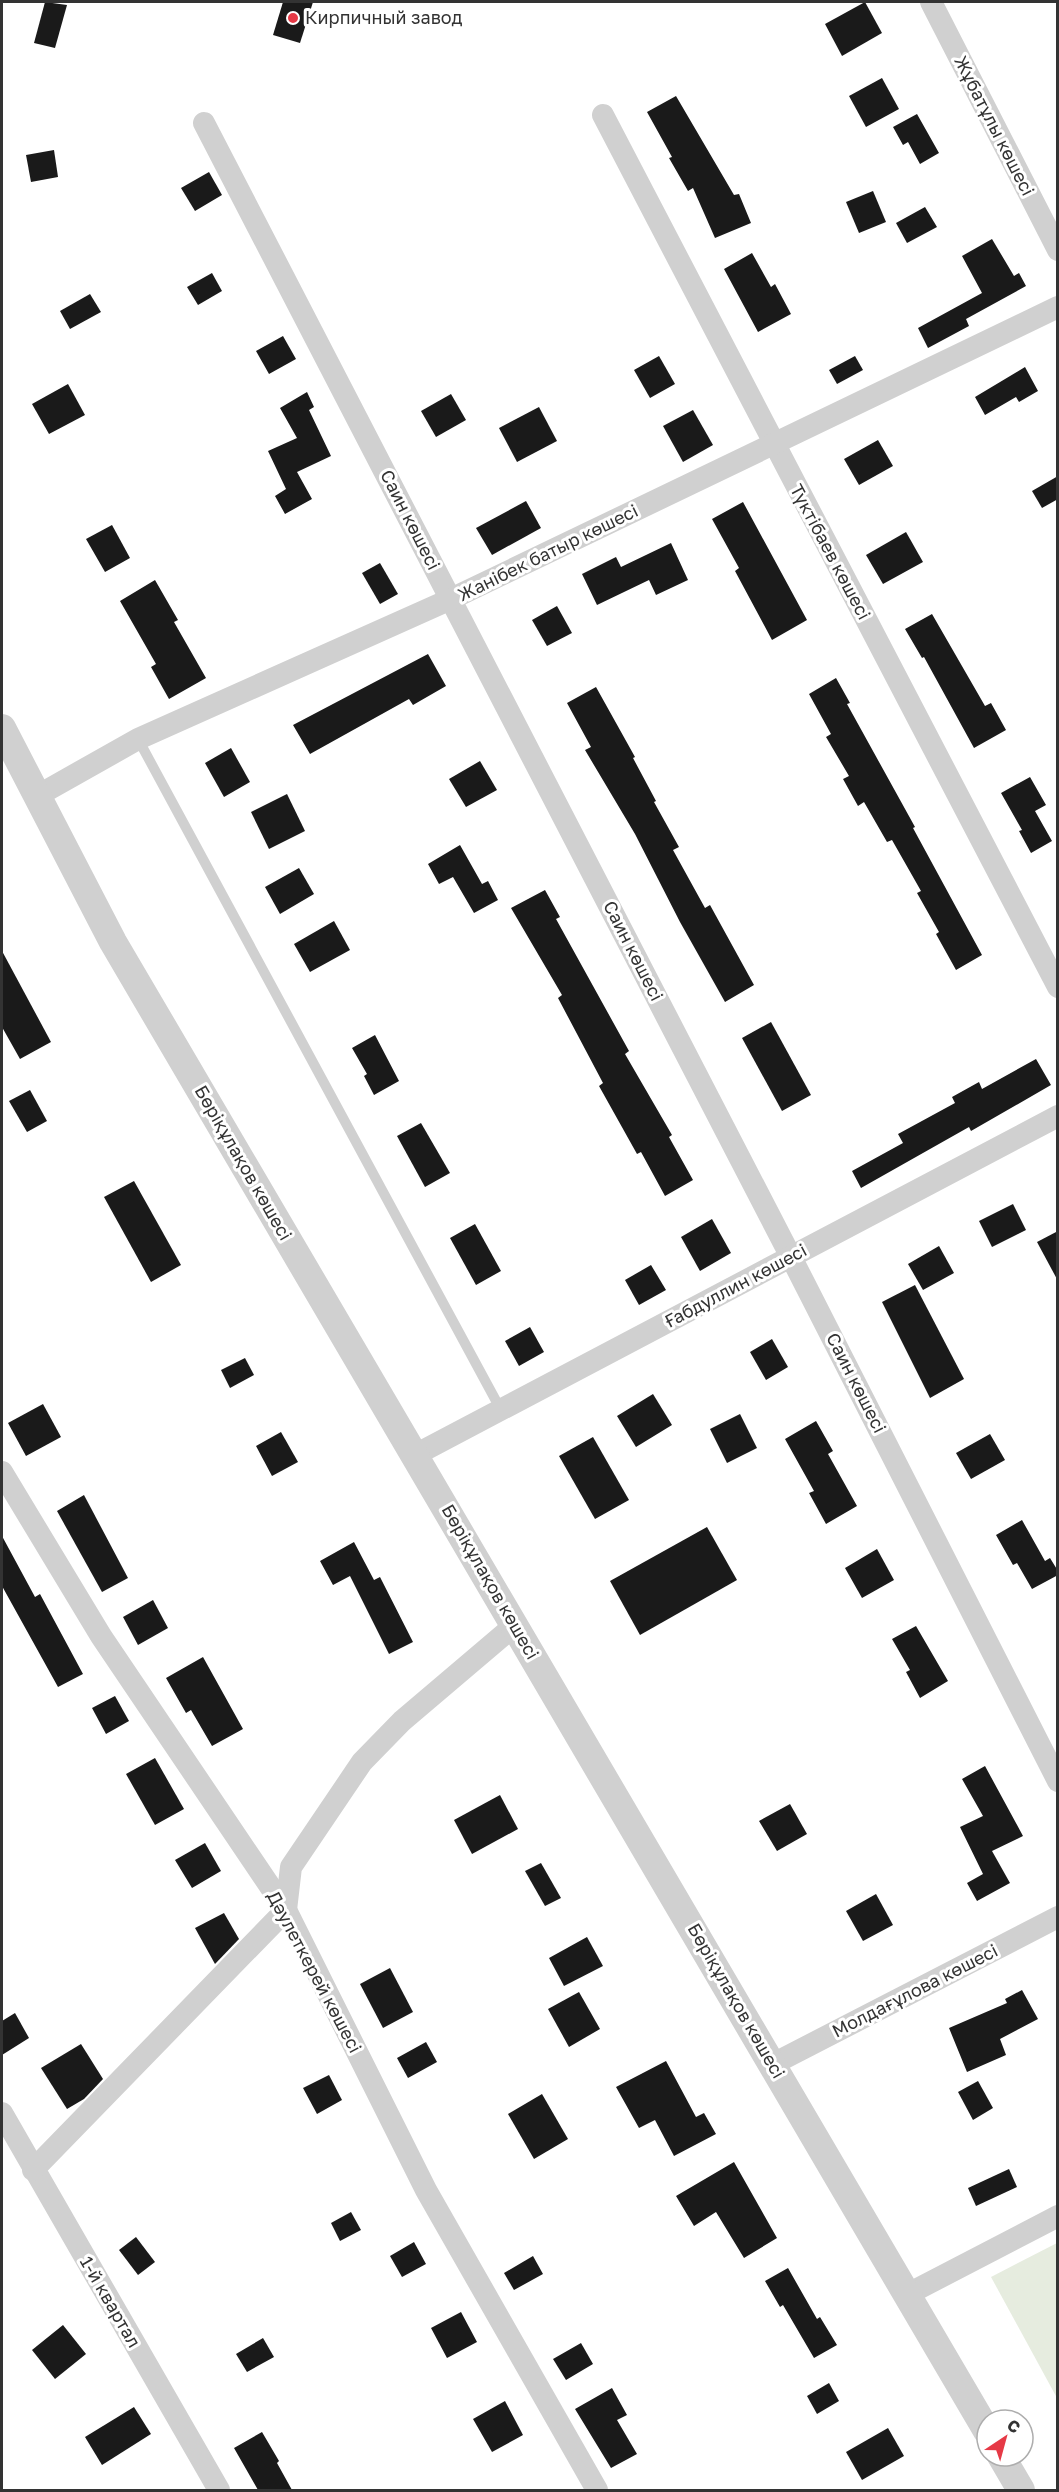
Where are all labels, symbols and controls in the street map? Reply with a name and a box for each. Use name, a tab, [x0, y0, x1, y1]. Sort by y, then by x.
place label: Кирпичный завод	[305, 6, 462, 28]
marker: Кирпичный завод	[286, 11, 300, 25]
street label: Жұбатұлы көшесі	[949, 52, 1040, 200]
street label: Саин көшесі	[376, 466, 446, 573]
street label: Түктібаев көшесі	[786, 480, 876, 623]
street label: Жанібек батыр көшесі	[454, 499, 641, 605]
street label: Саин көшесі	[599, 897, 669, 1004]
street label: Бөріқұлақов көшесі	[190, 1081, 297, 1244]
street label: Ғабдуллин көшесі	[661, 1238, 810, 1332]
street label: Саин көшесі	[822, 1329, 892, 1436]
street label: Бөріқұлақов көшесі	[437, 1500, 544, 1663]
street label: Дәулеткерей көшесі	[263, 1887, 367, 2056]
street label: Бөріқұлақов көшесі	[683, 1919, 790, 2082]
street label: Молдағұлова көшесі	[828, 1939, 1002, 2042]
street label: 1-й квартал	[76, 2252, 146, 2351]
north arrow	[975, 2408, 1035, 2468]
text: С	[1003, 2414, 1024, 2437]

